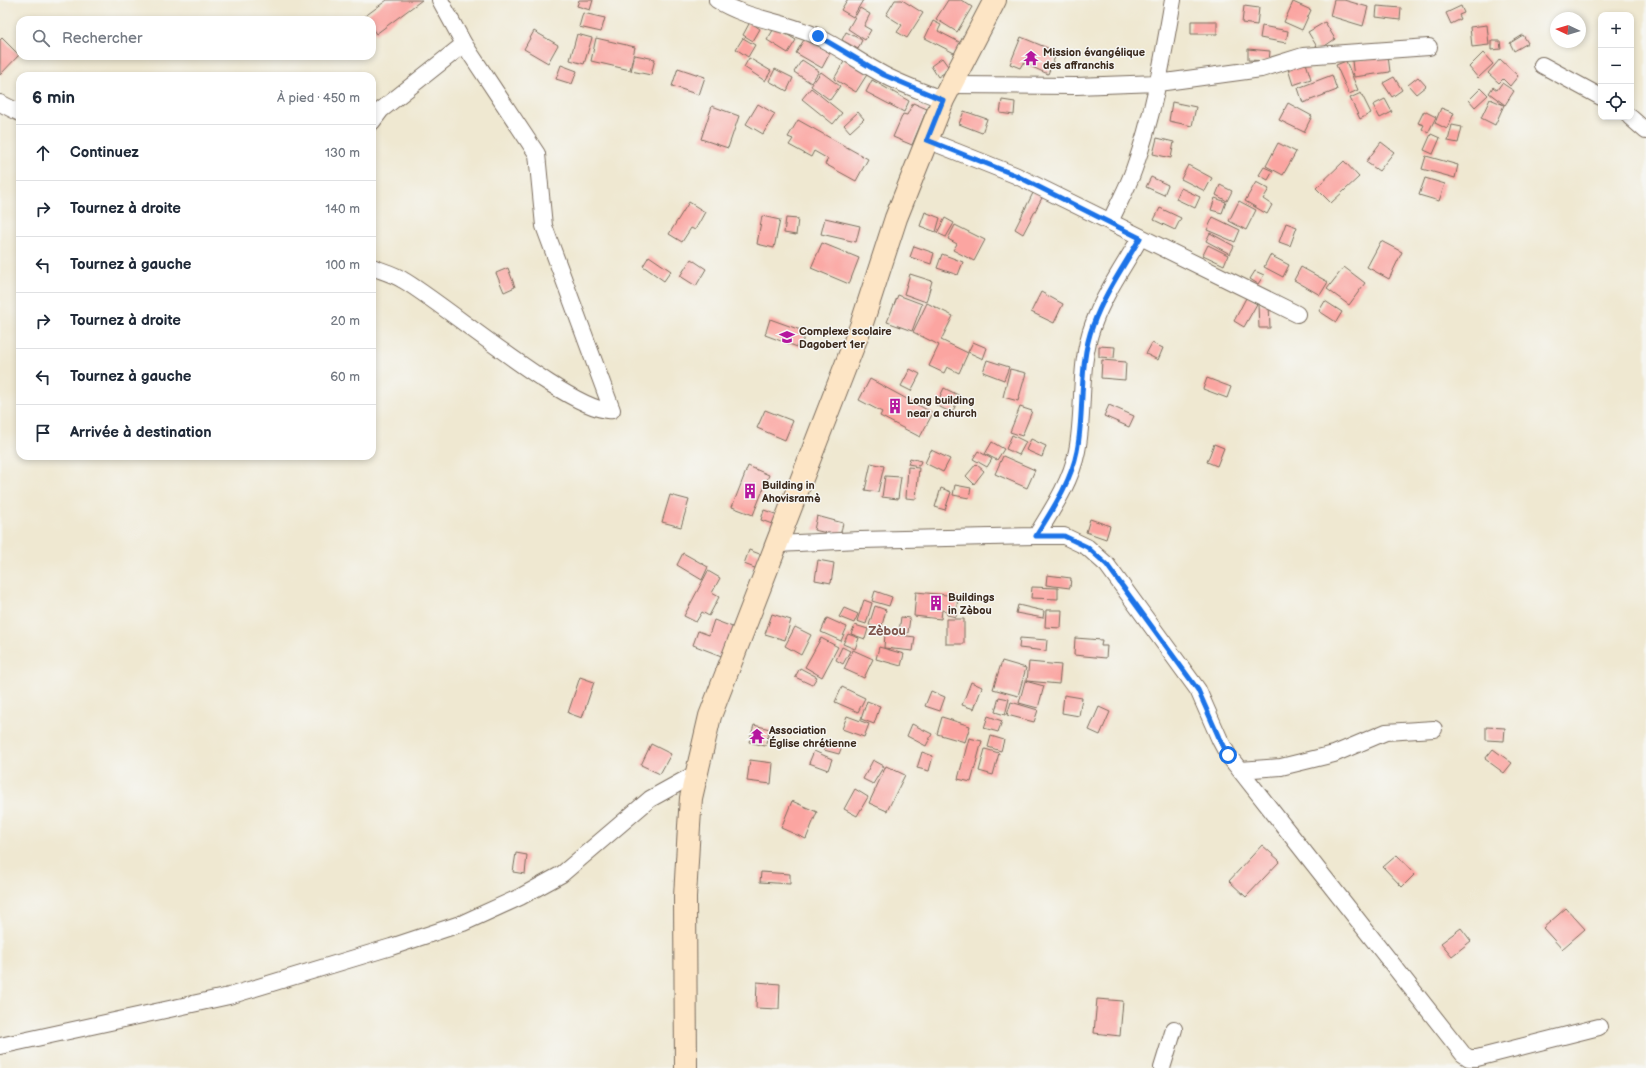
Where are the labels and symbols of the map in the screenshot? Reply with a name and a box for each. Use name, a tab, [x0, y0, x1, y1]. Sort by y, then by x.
north arrow	[1550, 12, 1586, 48]
route end	[809, 27, 827, 45]
place label: Mission évangélique des affranchis	[1043, 46, 1145, 72]
temple icon: Mission évangélique des affranchis	[1022, 49, 1040, 67]
place label: Complexe scolaire Dagobert 1er	[799, 325, 892, 351]
school or university icon: Complexe scolaire Dagobert 1er	[778, 328, 796, 346]
place label: Long building near a church	[907, 394, 977, 420]
building icon: Long building near a church	[886, 397, 904, 415]
place label: Building in Ahovisramè	[761, 479, 821, 505]
building icon: Building in Ahovisramè	[741, 482, 759, 500]
place label: Buildings in Zèbou	[948, 591, 995, 617]
building icon: Buildings in Zèbou	[927, 594, 945, 612]
district label: Zèbou	[868, 623, 906, 639]
place label: Association Église chrétienne	[768, 724, 857, 750]
temple icon: Association Église chrétienne	[748, 727, 766, 745]
route start	[1219, 746, 1237, 764]

